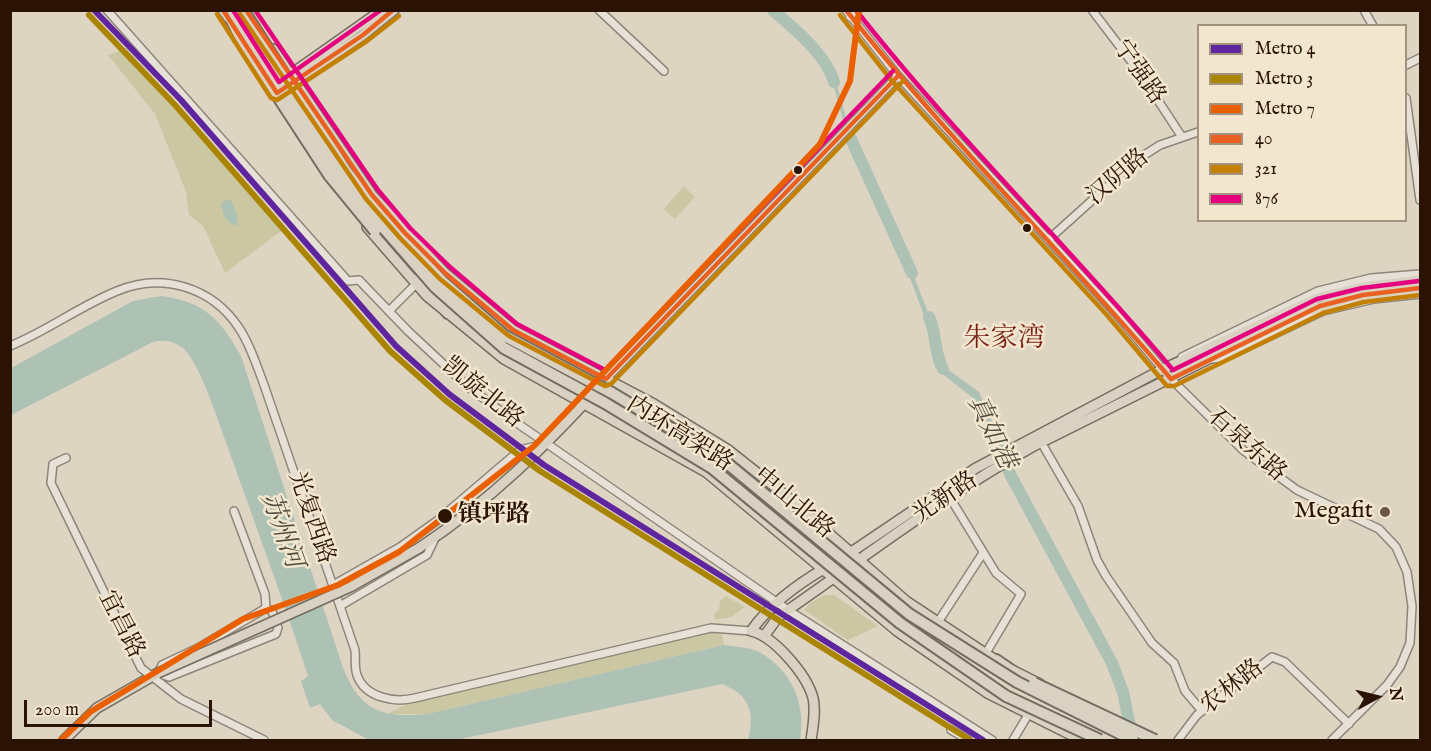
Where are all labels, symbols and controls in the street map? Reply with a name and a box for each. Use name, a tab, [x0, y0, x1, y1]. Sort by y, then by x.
legend	[1197, 24, 1407, 222]
street label: 宁强路	[1106, 35, 1170, 111]
text: Metro 4	[1255, 38, 1315, 61]
text: Metro 3	[1255, 68, 1313, 91]
text: Metro 7	[1255, 98, 1315, 121]
text: 40	[1255, 128, 1273, 151]
street label: 汉阴路	[1082, 144, 1156, 212]
text: 321	[1255, 158, 1277, 181]
unlabelled marker	[792, 164, 804, 176]
text: 876	[1255, 188, 1278, 211]
unlabelled marker	[1021, 222, 1033, 234]
district label: 朱家湾	[964, 324, 1044, 356]
street label: 凯旋北路	[436, 353, 528, 435]
street label: 内环高架路	[620, 391, 738, 479]
water label: 真如港	[959, 391, 1021, 475]
street label: 石泉东路	[1201, 403, 1291, 489]
street label: 中山北路	[747, 462, 839, 546]
street label: 光新路	[908, 467, 984, 531]
street label: 光复西路	[281, 468, 339, 568]
water label: 苏州河	[252, 489, 308, 573]
place label: Megafit	[1294, 498, 1373, 526]
place label: 镇坪路	[458, 502, 530, 530]
marker: Megafit	[1378, 505, 1392, 519]
marker: 镇坪路	[436, 507, 454, 525]
street label: 宜昌路	[91, 586, 149, 664]
street label: 农林路	[1196, 654, 1270, 722]
north arrow	[1347, 667, 1407, 727]
text: N	[1384, 686, 1406, 703]
scale bar	[27, 688, 214, 726]
text: 200 m	[35, 699, 79, 722]

